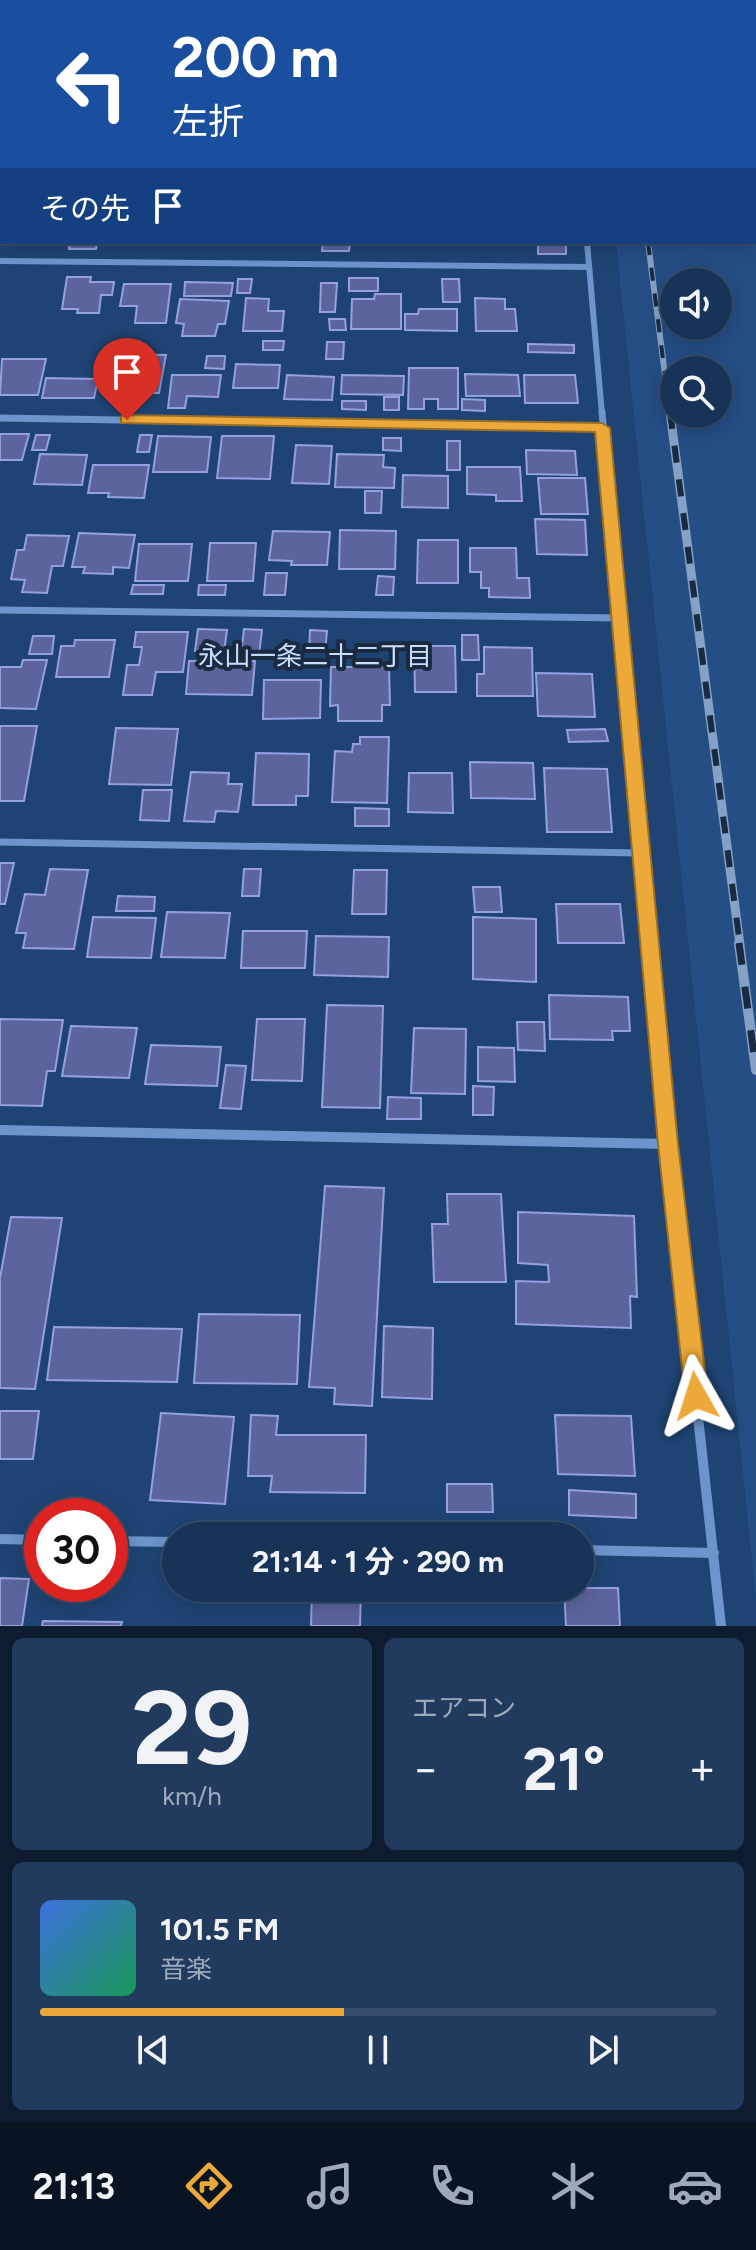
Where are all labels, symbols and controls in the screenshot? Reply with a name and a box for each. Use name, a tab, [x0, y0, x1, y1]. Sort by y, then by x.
text: 200 m	[172, 24, 339, 91]
icon: left	[40, 32, 144, 136]
text: 左折	[172, 100, 244, 143]
icon: arrive	[146, 184, 190, 228]
text: その先	[40, 190, 130, 227]
map controls	[660, 268, 732, 428]
button: sound	[660, 268, 732, 340]
pin	[93, 338, 161, 420]
icon: arrive	[105, 350, 149, 394]
button: search	[660, 356, 732, 428]
district label: 永山一条二十二丁目	[198, 640, 432, 672]
position arrow	[654, 1354, 738, 1438]
speed limit sign: 30	[24, 1498, 128, 1602]
text: 21:14 · 1 分 · 290 m	[252, 1543, 504, 1580]
text: 29	[132, 1665, 252, 1790]
text: エアコン	[412, 1692, 516, 1724]
text: 21°	[523, 1733, 605, 1805]
text: −	[412, 1742, 439, 1795]
text: +	[689, 1742, 716, 1795]
text: km/h	[162, 1780, 222, 1812]
text: 101.5 FM	[160, 1911, 279, 1948]
text: 音楽	[160, 1953, 212, 1985]
icon: previous	[131, 2028, 175, 2072]
icon: pause	[356, 2028, 400, 2072]
icon: next	[581, 2028, 625, 2072]
icon: directions	[181, 2158, 237, 2214]
icon: music	[302, 2158, 358, 2214]
icon: phone	[424, 2158, 480, 2214]
icon: climate	[545, 2158, 601, 2214]
icon: car	[667, 2158, 723, 2214]
text: 21:13	[33, 2165, 115, 2208]

